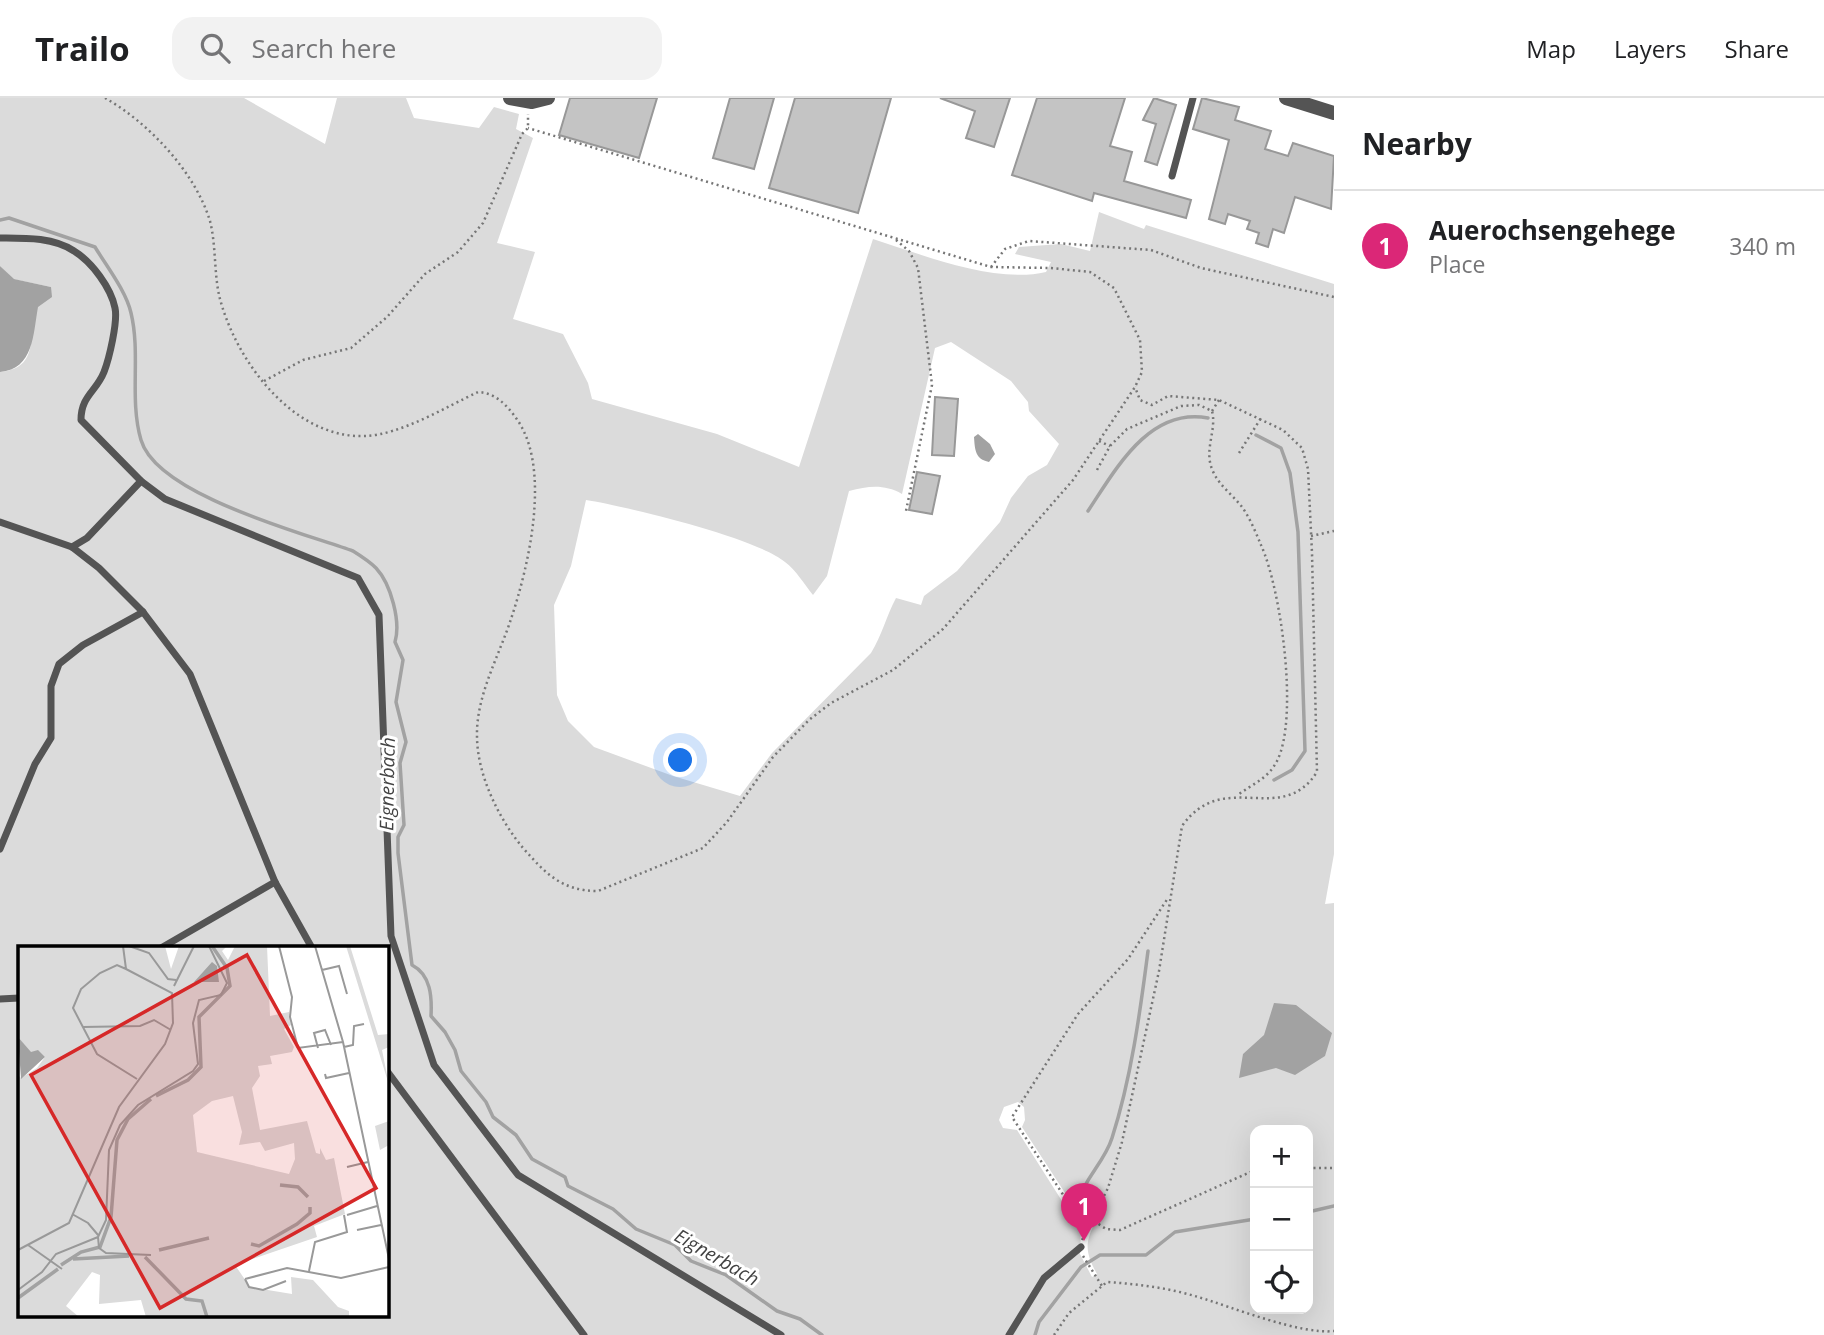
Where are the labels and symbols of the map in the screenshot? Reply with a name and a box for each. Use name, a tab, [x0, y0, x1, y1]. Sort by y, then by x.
water label: Eignerbach	[373, 737, 401, 831]
your location	[663, 743, 697, 777]
inset map	[18, 946, 388, 1318]
pin: 1	[1061, 1183, 1107, 1241]
water label: Eignerbach	[670, 1222, 764, 1292]

